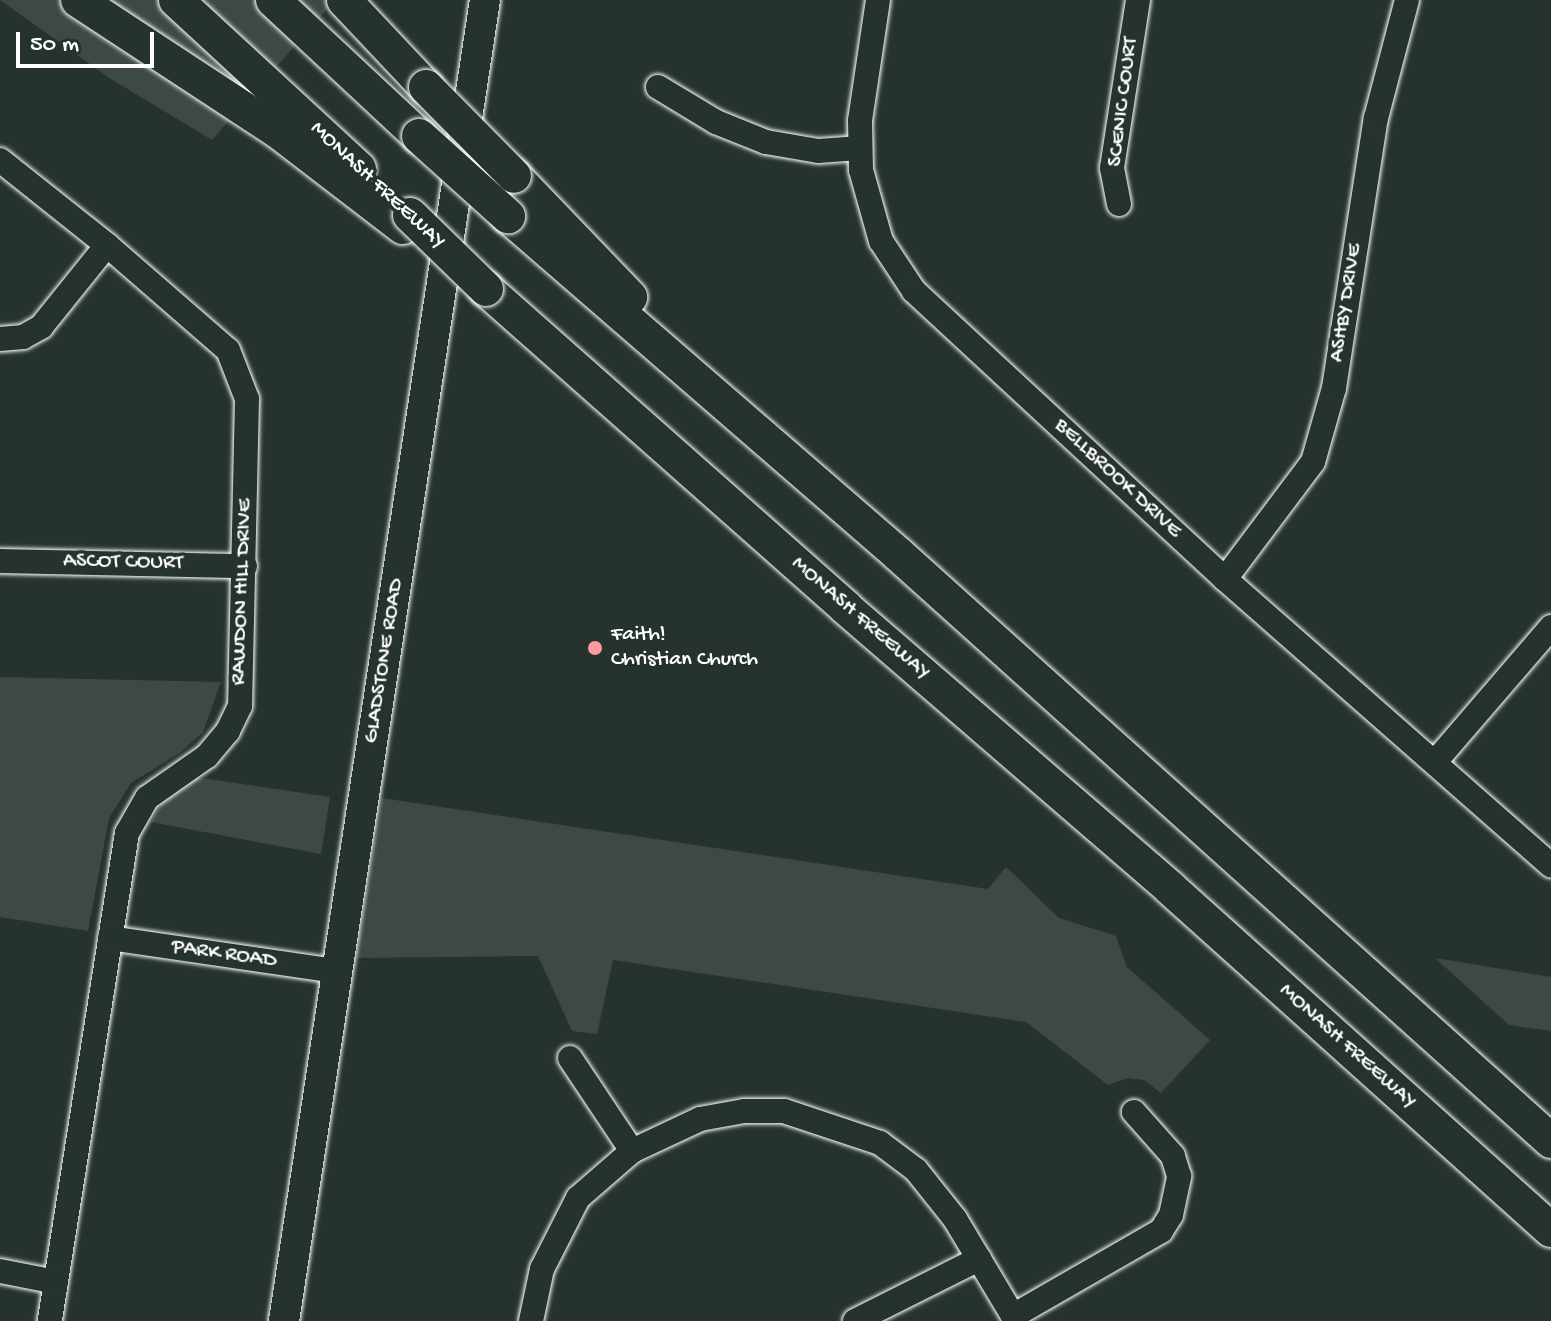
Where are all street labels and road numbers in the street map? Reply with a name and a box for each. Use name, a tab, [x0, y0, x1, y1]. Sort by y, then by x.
street label: SCENIC COURT	[1103, 36, 1145, 168]
street label: MONASH FREEWAY	[304, 116, 450, 256]
street label: ASHBY DRIVE	[1325, 242, 1369, 364]
street label: BELLBROOK DRIVE	[1048, 413, 1186, 545]
street label: RAWDON HILL DRIVE	[227, 498, 259, 686]
street label: ASCOT COURT	[63, 549, 183, 577]
street label: MONASH FREEWAY	[785, 551, 935, 687]
street label: GLADSTONE ROAD	[359, 577, 411, 745]
street label: PARK ROAD	[170, 935, 278, 975]
street label: MONASH FREEWAY	[1273, 978, 1421, 1116]

